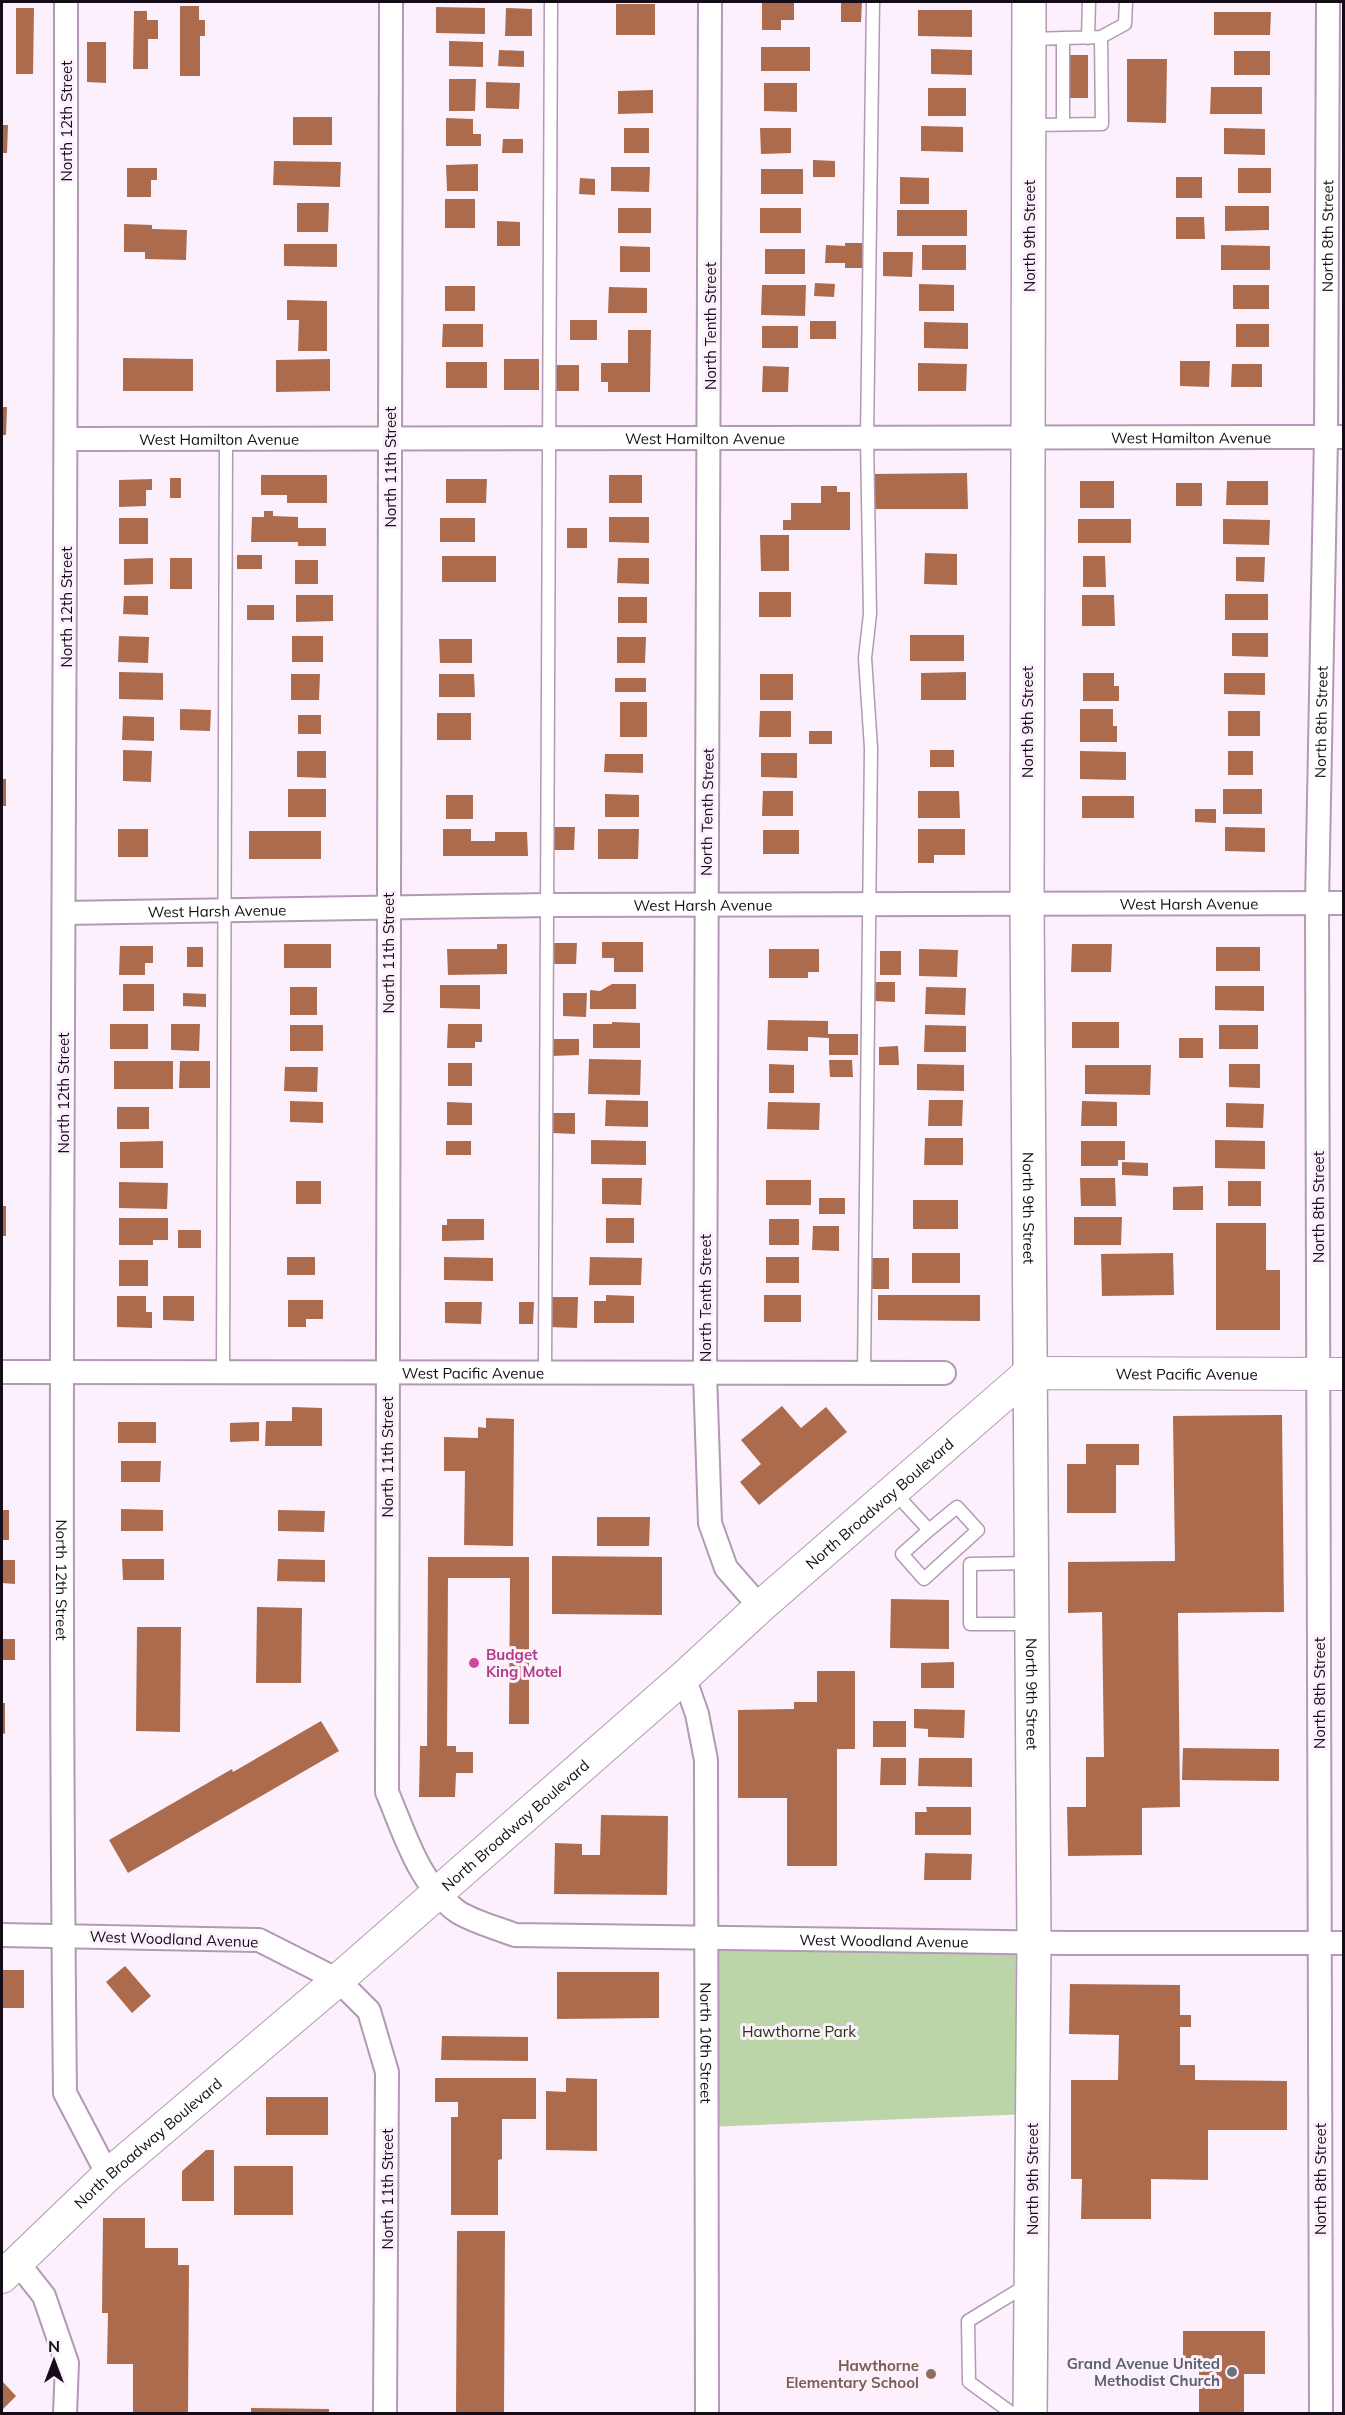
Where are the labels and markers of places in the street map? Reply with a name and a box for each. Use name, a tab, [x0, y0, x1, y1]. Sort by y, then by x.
place label: Budget King Motel	[486, 1645, 562, 1681]
marker: Budget King Motel	[467, 1656, 481, 1670]
place label: Grand Avenue United Methodist Church	[1067, 2354, 1220, 2390]
place label: Hawthorne Elementary School	[786, 2356, 919, 2392]
marker: Grand Avenue United Methodist Church	[1225, 2365, 1239, 2379]
marker: Hawthorne Elementary School	[924, 2367, 938, 2381]

